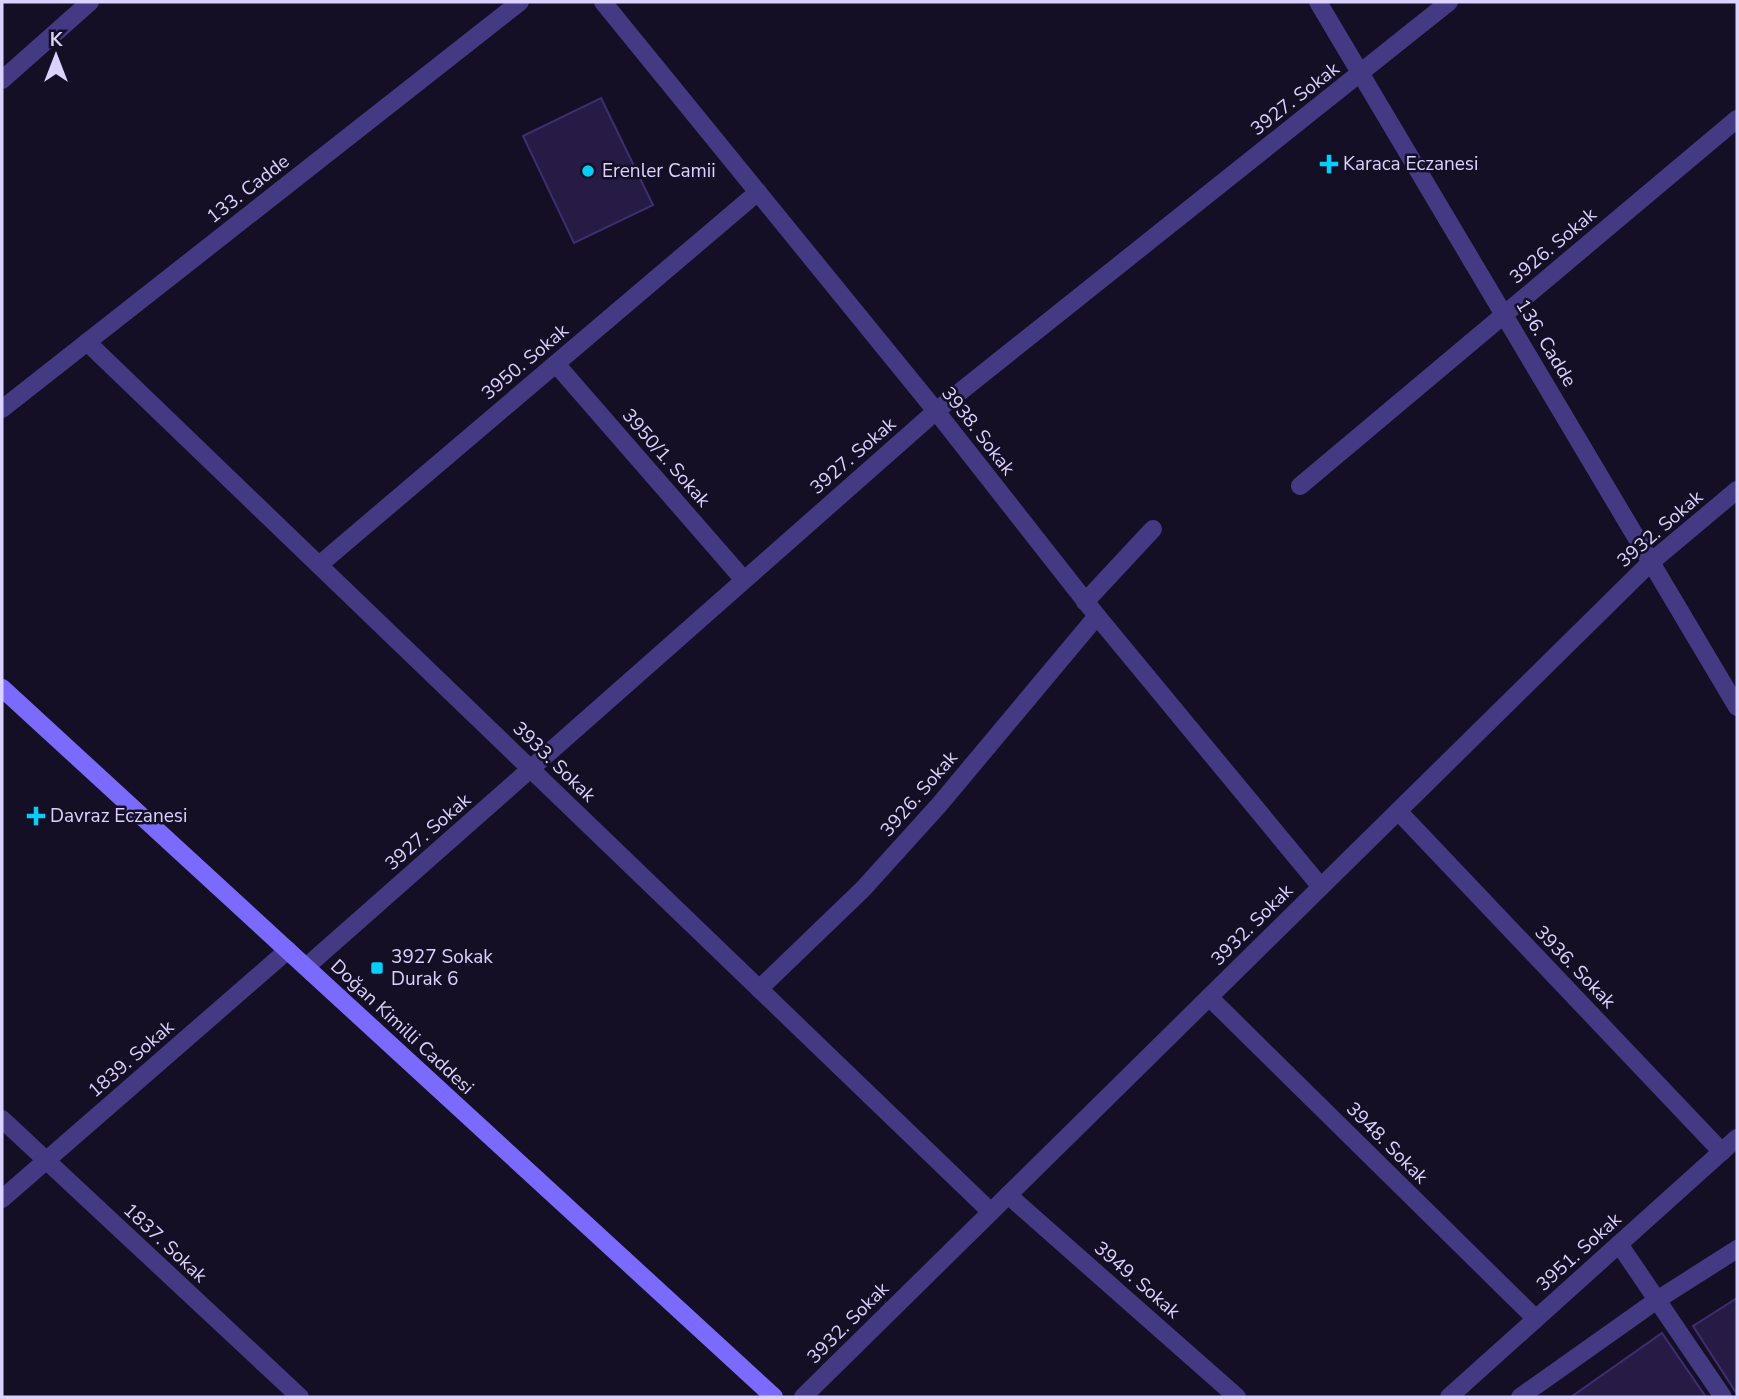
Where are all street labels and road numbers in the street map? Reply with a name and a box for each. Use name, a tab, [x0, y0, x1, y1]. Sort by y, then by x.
street label: 3927. Sokak	[1245, 56, 1345, 142]
street label: 133. Cadde	[201, 149, 295, 229]
street label: 3926. Sokak	[1504, 202, 1602, 290]
street label: 136. Cadde	[1510, 294, 1582, 392]
street label: 3950. Sokak	[476, 318, 574, 406]
street label: 3938. Sokak	[935, 381, 1021, 481]
street label: 3950/1. Sokak	[616, 403, 716, 513]
street label: 3927. Sokak	[804, 411, 902, 501]
street label: 3932. Sokak	[1611, 484, 1709, 574]
street label: 3933. Sokak	[507, 716, 602, 809]
street label: 3926. Sokak	[874, 745, 964, 843]
street label: 3927. Sokak	[379, 787, 477, 877]
street label: 3932. Sokak	[1205, 878, 1299, 972]
street label: 3936. Sokak	[1529, 920, 1622, 1015]
street label: Doğan Kimilli Caddesi	[325, 954, 479, 1100]
street label: 1839. Sokak	[82, 1014, 180, 1104]
street label: 3948. Sokak	[1340, 1096, 1434, 1190]
street label: 1837. Sokak	[117, 1197, 213, 1289]
street label: 3951. Sokak	[1531, 1207, 1627, 1297]
street label: 3949. Sokak	[1088, 1235, 1186, 1325]
street label: 3932. Sokak	[801, 1276, 895, 1370]

